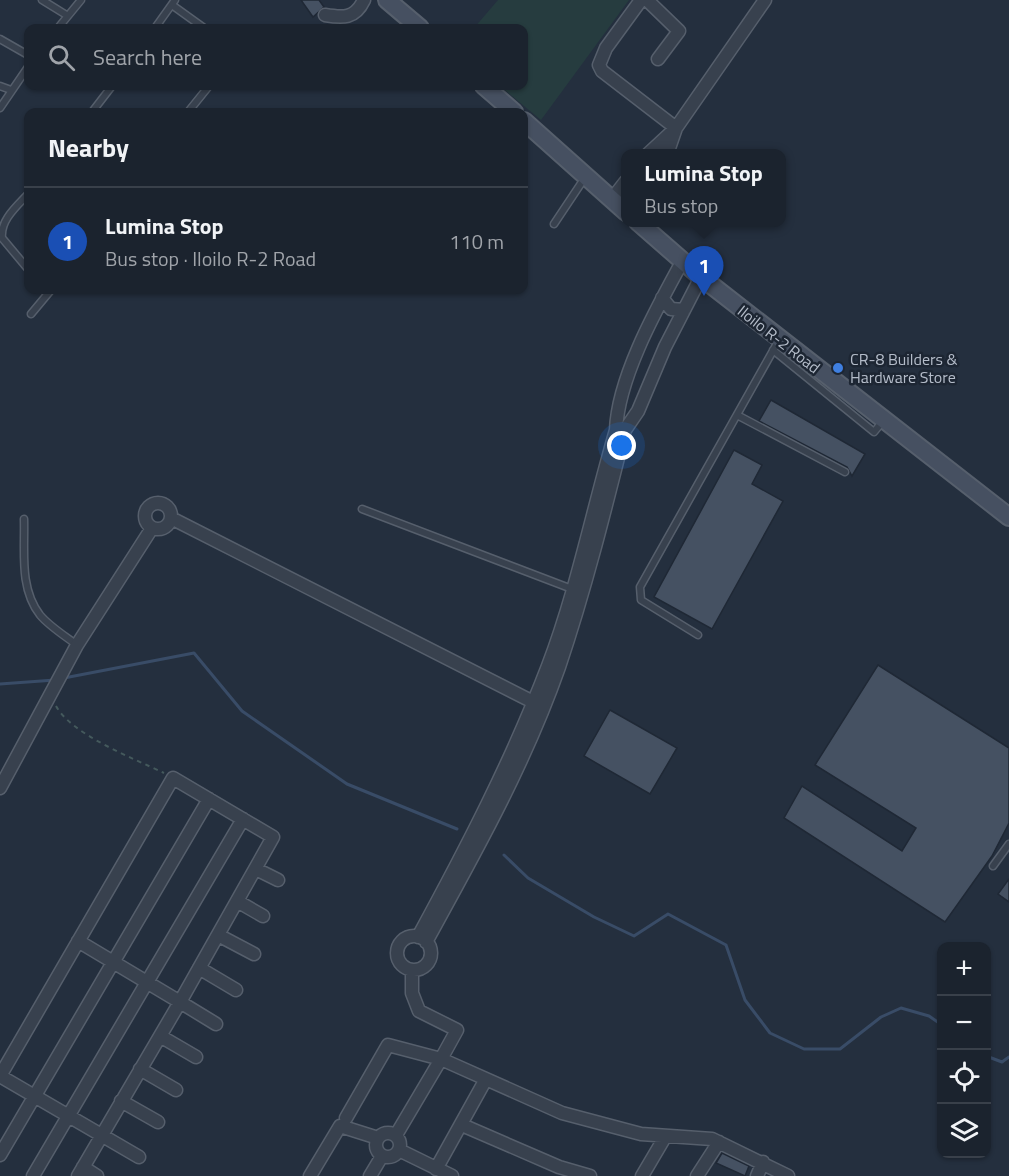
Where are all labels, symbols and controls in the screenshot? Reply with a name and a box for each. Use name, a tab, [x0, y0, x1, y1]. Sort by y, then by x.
search box	[24, 24, 528, 90]
text: Search here	[93, 40, 202, 74]
icon: search	[45, 41, 78, 74]
text: Nearby	[48, 128, 129, 167]
popup	[621, 149, 786, 227]
text: Lumina Stop	[644, 156, 763, 190]
text: Bus stop	[644, 190, 718, 221]
text: Lumina Stop	[105, 209, 223, 243]
text: 1	[62, 226, 73, 257]
text: 110 m	[449, 226, 504, 257]
text: Bus stop · Iloilo R-2 Road	[105, 243, 316, 274]
pin: 1	[684, 246, 724, 296]
street label: Iloilo R-2 Road	[733, 299, 825, 379]
place label: CR-8 Builders & Hardware Store	[850, 347, 958, 389]
marker: CR-8 Builders & Hardware Store	[831, 361, 845, 375]
your location	[607, 431, 636, 460]
map controls	[937, 942, 991, 1158]
button: +	[937, 942, 991, 996]
button: −	[937, 996, 991, 1050]
button: locate	[937, 1050, 991, 1104]
button: layers	[937, 1104, 991, 1158]

